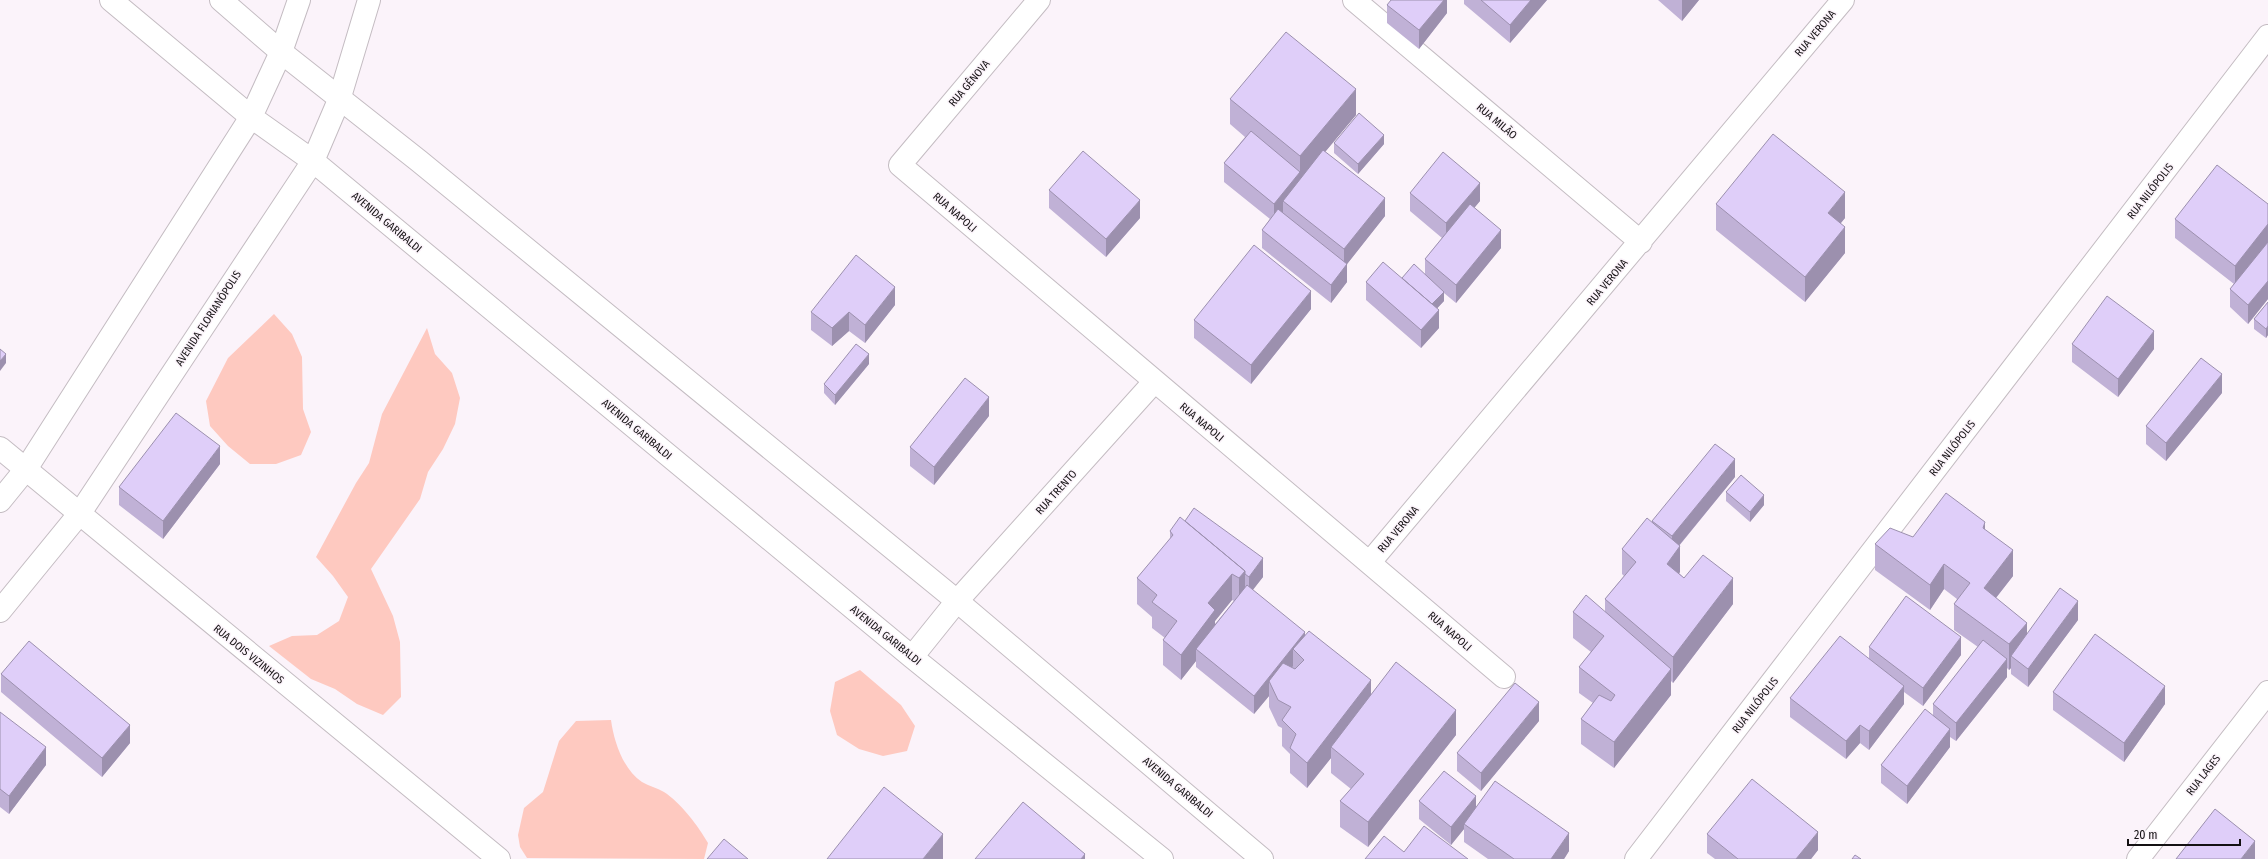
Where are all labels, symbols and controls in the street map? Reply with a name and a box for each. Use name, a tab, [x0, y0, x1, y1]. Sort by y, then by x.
street label: RUA VERONA	[1792, 7, 1839, 59]
street label: RUA GÊNOVA	[946, 57, 993, 109]
street label: RUA MILÃO	[1474, 101, 1520, 142]
street label: RUA NILÓPOLIS	[2124, 160, 2177, 222]
street label: AVENIDA GARIBALDI	[349, 189, 424, 255]
street label: RUA NAPOLI	[930, 190, 979, 235]
street label: RUA VERONA	[1584, 256, 1631, 308]
street label: AVENIDA FLORIANÓPOLIS	[172, 267, 244, 368]
street label: AVENIDA GARIBALDI	[599, 396, 674, 462]
street label: RUA NAPOLI	[1177, 400, 1226, 445]
street label: RUA NILÓPOLIS	[1926, 417, 1979, 479]
street label: RUA TRENTO	[1033, 467, 1080, 517]
street label: RUA VERONA	[1375, 503, 1422, 555]
street label: AVENIDA GARIBALDI	[848, 603, 924, 668]
street label: RUA NAPOLI	[1425, 609, 1474, 654]
street label: RUA DOIS VIZINHOS	[211, 622, 287, 687]
street label: RUA NILÓPOLIS	[1729, 674, 1782, 736]
street label: RUA LAGES	[2183, 752, 2224, 798]
street label: AVENIDA GARIBALDI	[1140, 754, 1215, 820]
scale bar	[2128, 821, 2240, 847]
text: 20 m	[2134, 828, 2158, 842]

